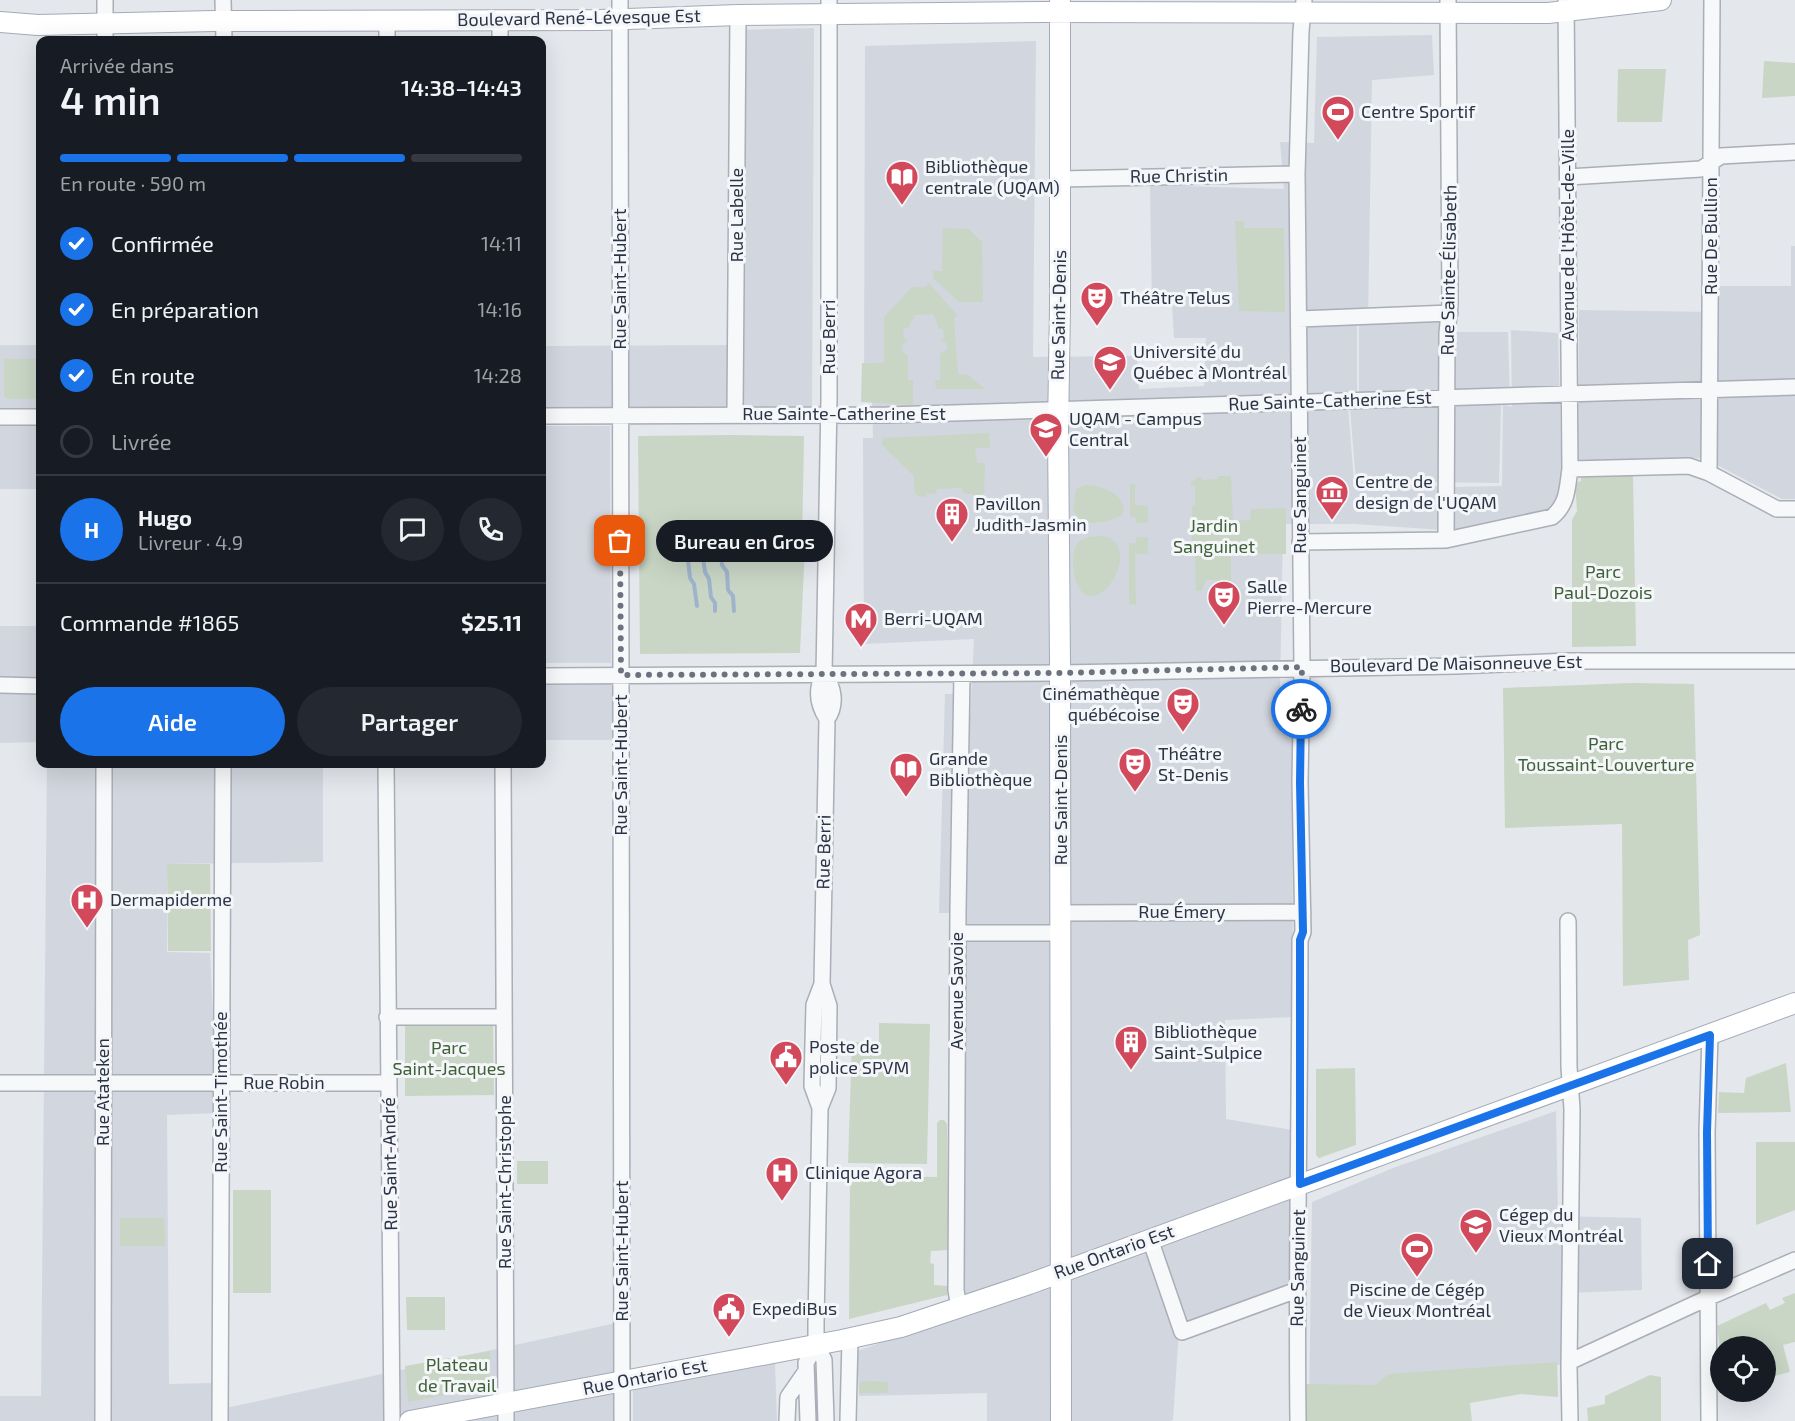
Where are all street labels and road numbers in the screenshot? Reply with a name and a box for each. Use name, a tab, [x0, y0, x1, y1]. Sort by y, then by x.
street label: Boulevard René-Lévesque Est	[457, 4, 701, 30]
street label: Avenue de l'Hôtel-de-Ville	[1556, 129, 1578, 341]
street label: Rue Christin	[1130, 163, 1228, 187]
street label: Rue Labelle	[725, 168, 747, 262]
street label: Rue De Bullion	[1699, 177, 1721, 295]
street label: Rue Sainte-Élisabeth	[1436, 184, 1460, 356]
street label: Rue Saint-Hubert	[608, 208, 630, 350]
street label: Rue Saint-Denis	[1046, 250, 1070, 380]
street label: Rue Berri	[817, 300, 839, 374]
street label: Rue Sainte-Catherine Est	[1228, 385, 1432, 415]
street label: Rue Sainte-Catherine Est	[742, 402, 946, 424]
street label: Rue Sanguinet	[1288, 436, 1310, 554]
street label: Boulevard De Maisonneuve Est	[1330, 650, 1583, 676]
street label: Rue Saint-Hubert	[609, 694, 631, 836]
street label: Rue Saint-Denis	[1049, 735, 1071, 865]
street label: Rue Berri	[811, 814, 835, 890]
street label: Rue Émery	[1138, 900, 1226, 922]
street label: Avenue Savoie	[945, 932, 967, 1050]
street label: Rue Saint-Timothée	[209, 1011, 231, 1173]
street label: Rue Atateken	[91, 1038, 113, 1146]
street label: Rue Robin	[243, 1071, 325, 1093]
street label: Rue Saint-Christophe	[493, 1095, 515, 1269]
street label: Rue Saint-André	[377, 1097, 401, 1231]
street label: Rue Saint-Hubert	[610, 1180, 632, 1322]
street label: Rue Sanguinet	[1285, 1209, 1309, 1327]
street label: Rue Ontario Est	[1051, 1219, 1177, 1283]
street label: Rue Ontario Est	[581, 1353, 709, 1399]

